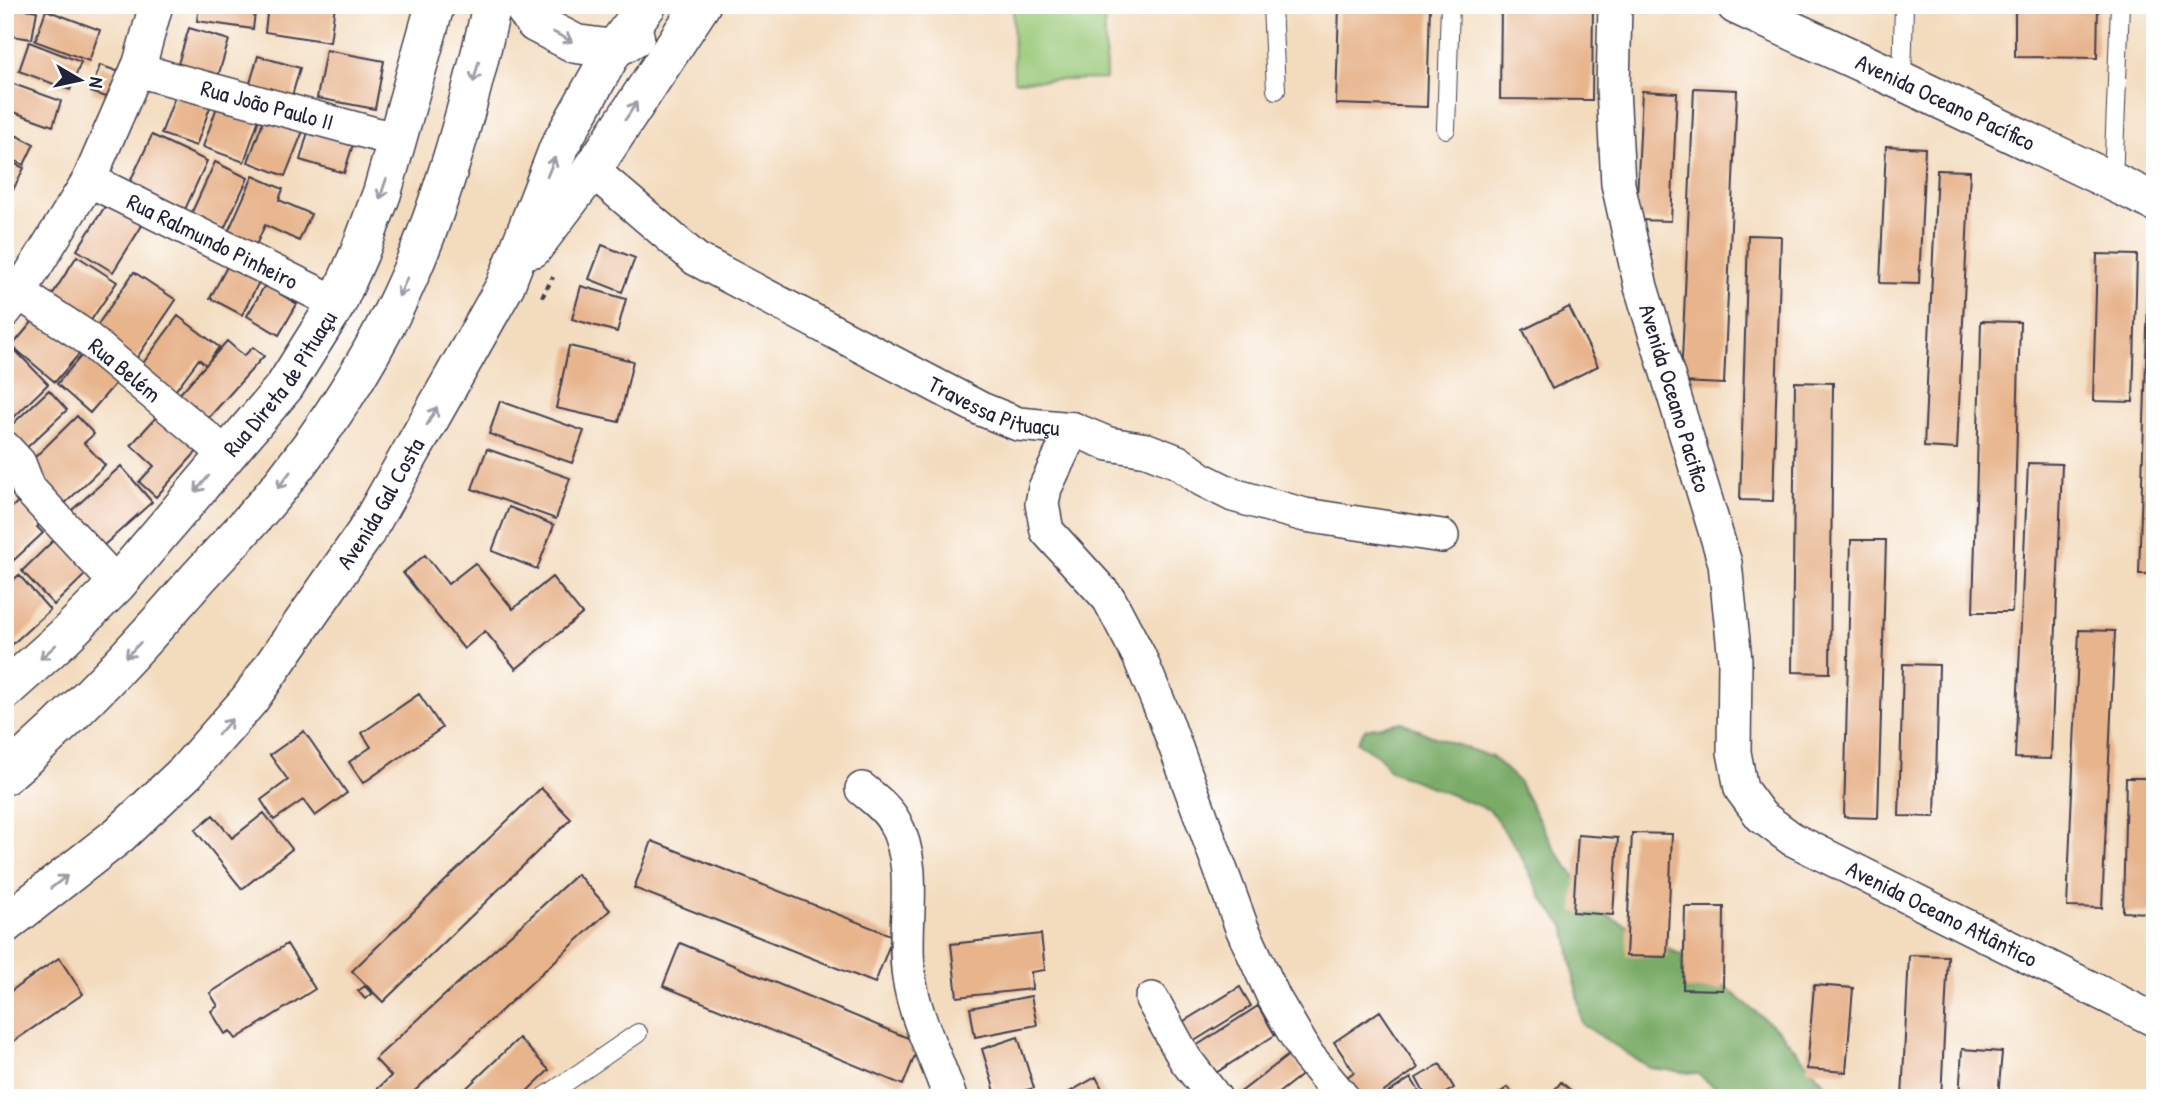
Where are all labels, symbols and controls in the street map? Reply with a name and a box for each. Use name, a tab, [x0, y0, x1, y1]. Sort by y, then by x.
one-way arrow	[552, 30, 572, 44]
north arrow	[46, 46, 116, 116]
street label: Avenida Oceano Pacífico	[1851, 46, 2041, 157]
one-way arrow	[469, 60, 482, 82]
street label: Rua João Paulo II	[198, 72, 337, 137]
text: N	[83, 76, 110, 90]
one-way arrow	[624, 102, 638, 122]
one-way arrow	[546, 157, 559, 179]
one-way arrow	[375, 177, 388, 199]
street label: Rua Ralmundo Pinheiro	[122, 185, 304, 296]
one-way arrow	[396, 276, 409, 297]
street label: Avenida Oceano Pacifico	[1632, 300, 1719, 496]
street label: Rua Direta de Pituaçu	[216, 304, 343, 463]
street label: Rua Belém	[82, 330, 168, 409]
street label: Travessa Pituaçu	[923, 368, 1061, 443]
one-way arrow	[425, 406, 439, 426]
street label: Avenida Gal Costa	[329, 432, 431, 575]
one-way arrow	[277, 470, 292, 489]
one-way arrow	[194, 475, 210, 493]
one-way arrow	[125, 642, 142, 659]
one-way arrow	[39, 644, 57, 660]
one-way arrow	[217, 719, 233, 737]
street label: Avenida Oceano Atlântico	[1841, 853, 2043, 974]
one-way arrow	[49, 874, 68, 889]

